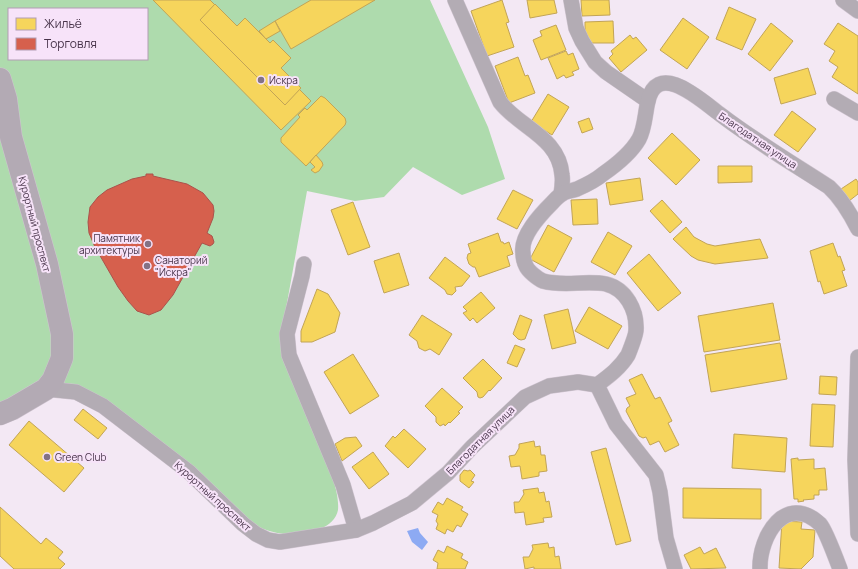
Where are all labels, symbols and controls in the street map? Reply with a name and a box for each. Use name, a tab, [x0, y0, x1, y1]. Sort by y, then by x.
legend	[8, 8, 148, 60]
text: Жильё	[44, 15, 82, 32]
text: Торговля	[44, 35, 97, 52]
place label: Искра	[269, 73, 298, 87]
marker: Искра	[256, 75, 266, 85]
street label: Благодатная улица	[716, 109, 800, 171]
street label: Курортный проспект	[15, 175, 55, 273]
place label: Памятник архитектуры	[79, 231, 141, 257]
marker: Памятник архитектуры	[143, 239, 153, 249]
place label: Санаторий "Искра"	[155, 253, 207, 279]
marker: Санаторий "Искра"	[142, 261, 152, 271]
street label: Благодатная улица	[443, 403, 517, 477]
place label: Green Club	[55, 450, 106, 464]
marker: Green Club	[42, 452, 52, 462]
street label: Курортный проспект	[172, 458, 254, 534]

